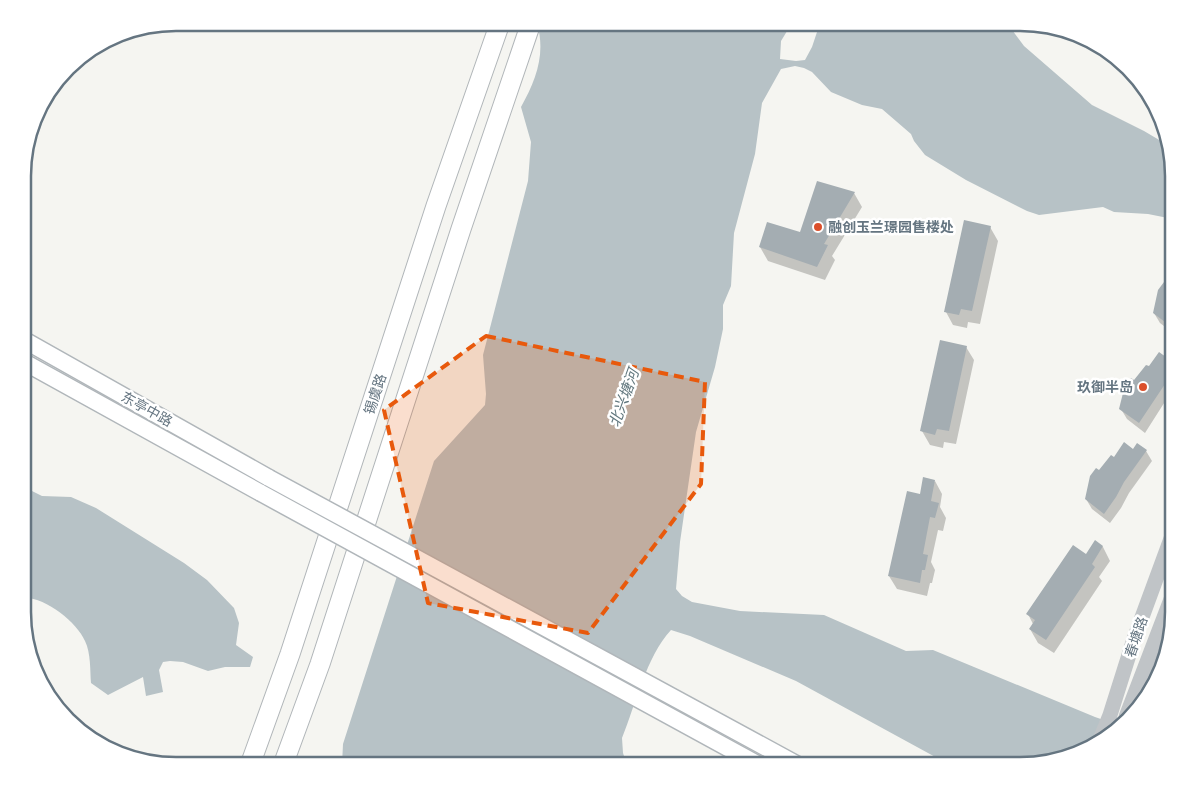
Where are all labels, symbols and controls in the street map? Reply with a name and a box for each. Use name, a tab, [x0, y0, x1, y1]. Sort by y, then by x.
place label: 融创玉兰璟园售楼处	[828, 219, 954, 235]
marker: 融创玉兰璟园售楼处	[812, 221, 824, 233]
water label: 北兴塘河	[605, 364, 644, 429]
street label: 锡虞路	[361, 372, 389, 416]
place label: 玖御半岛	[1077, 379, 1133, 395]
marker: 玖御半岛	[1137, 381, 1149, 393]
street label: 东亭中路	[119, 388, 175, 430]
street label: 春塘路	[1122, 615, 1150, 659]

